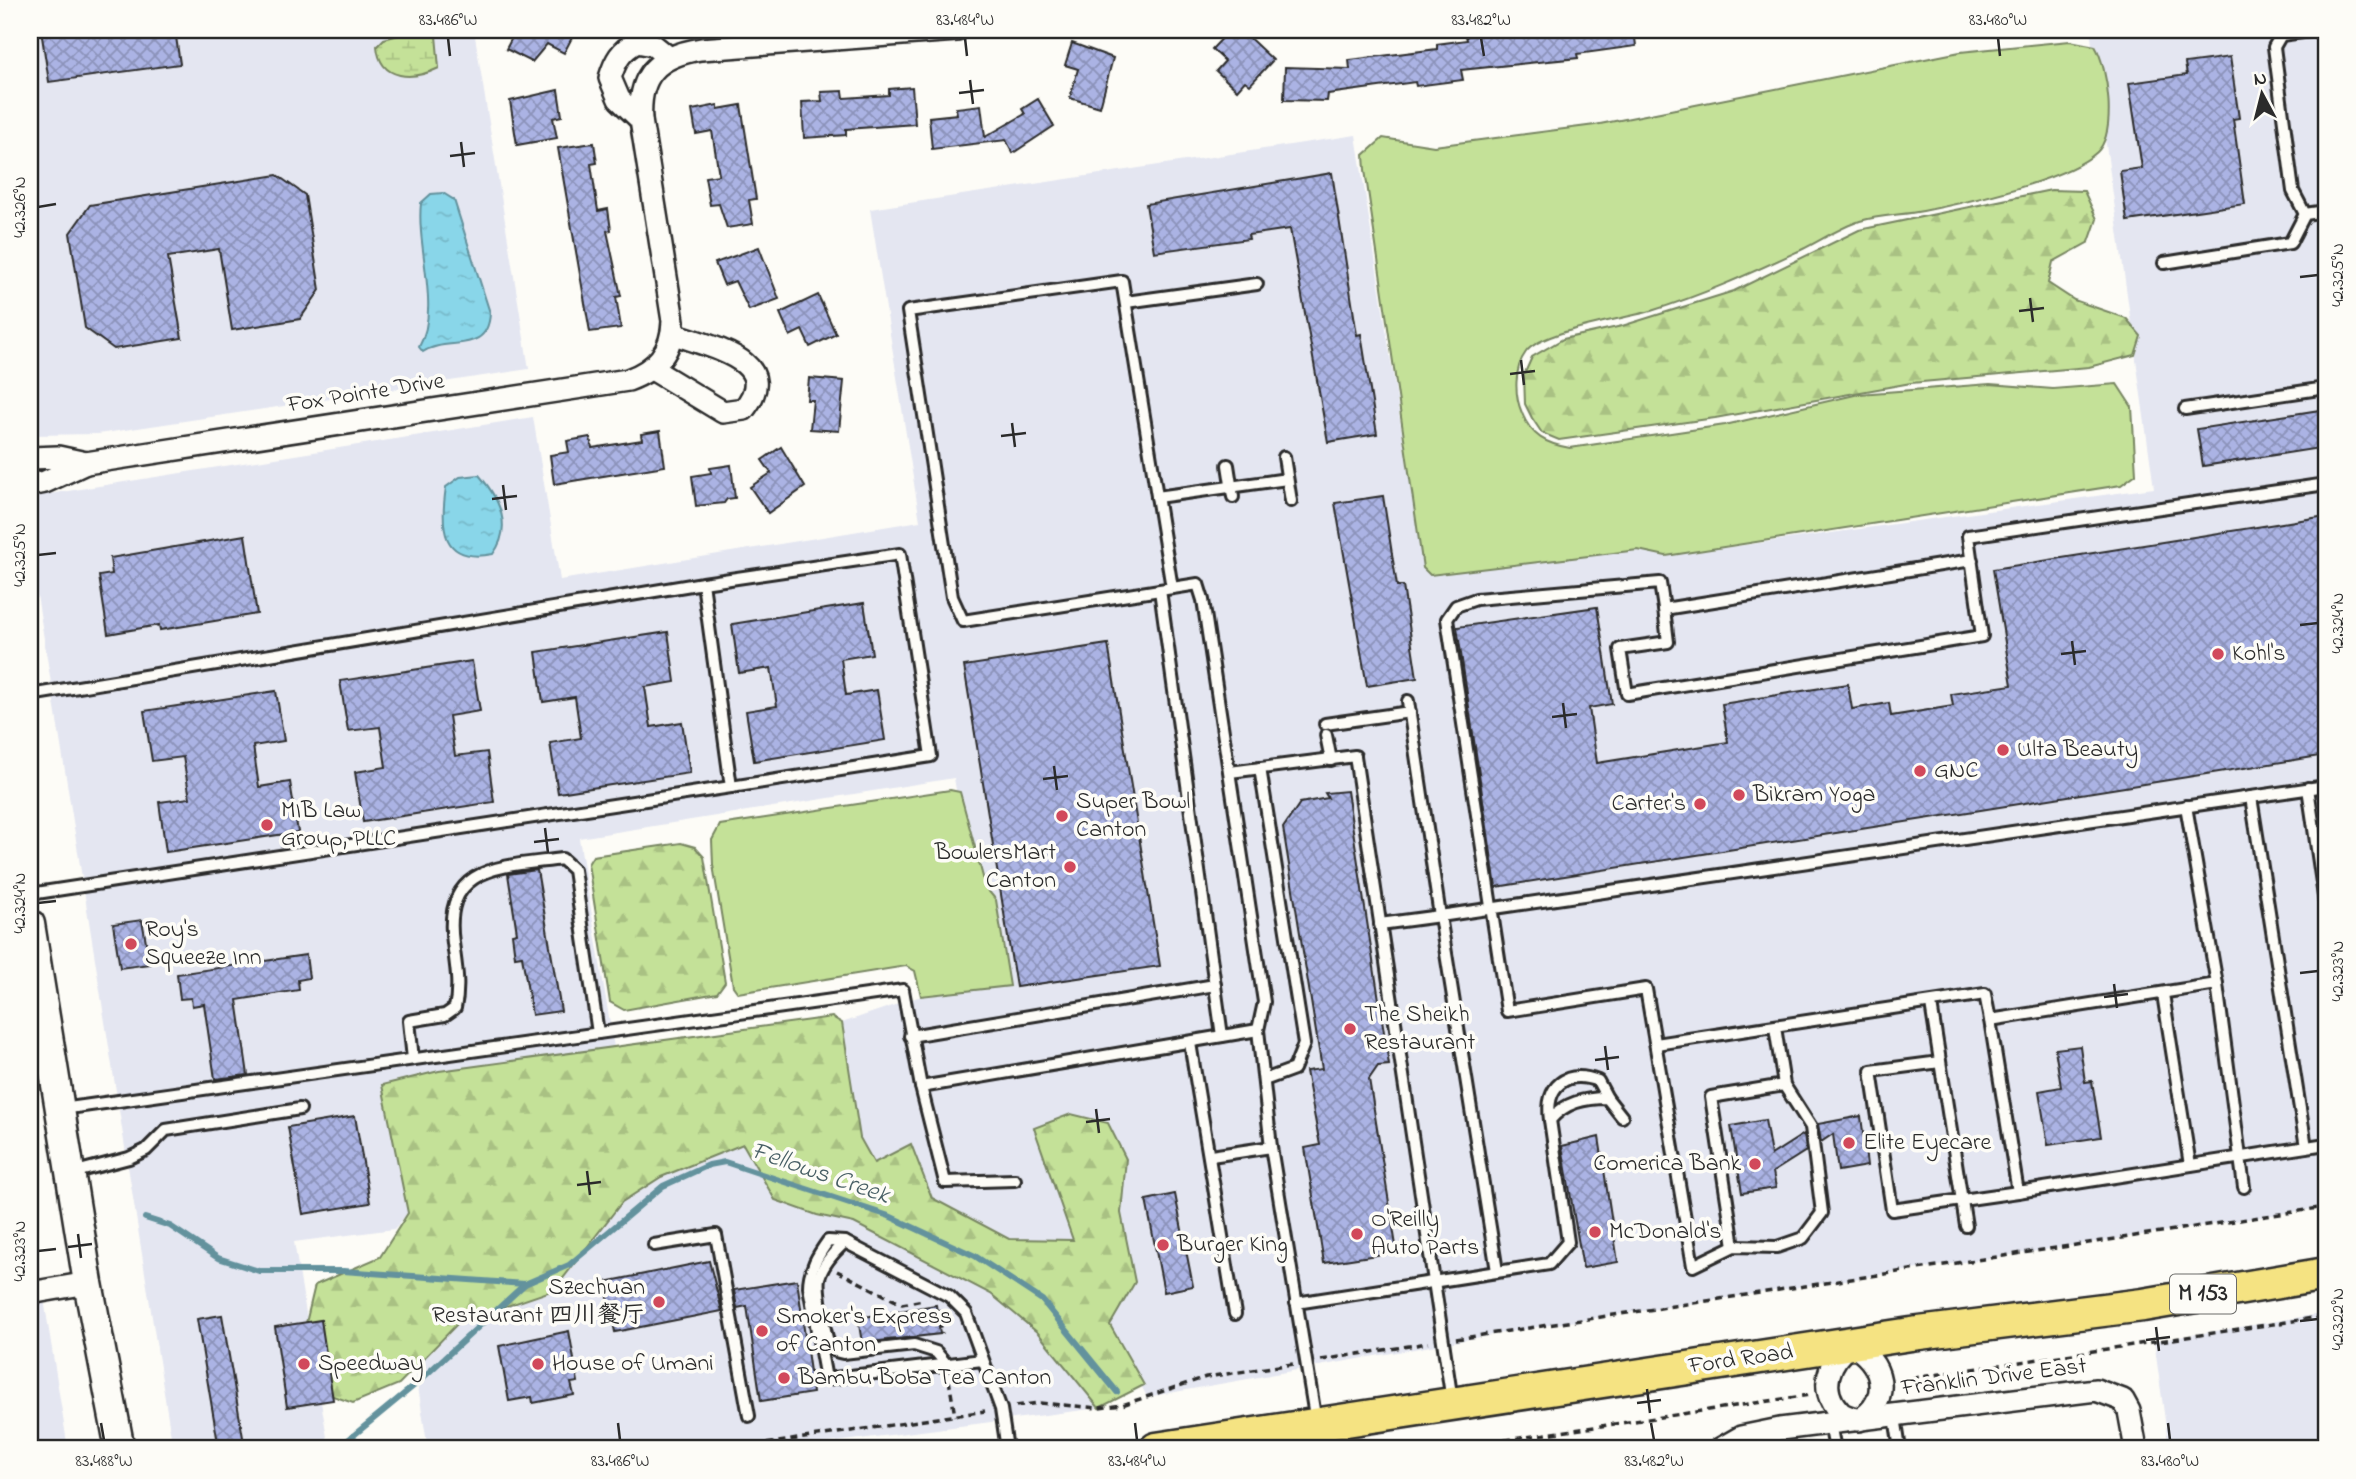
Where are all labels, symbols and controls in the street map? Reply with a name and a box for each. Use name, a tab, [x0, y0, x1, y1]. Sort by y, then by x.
text: 83.486°W	[419, 8, 477, 34]
text: 83.484°W	[936, 8, 994, 34]
text: 83.482°W	[1451, 8, 1511, 34]
text: 83.480°W	[1969, 8, 2027, 34]
north arrow	[2226, 60, 2296, 130]
text: N	[2252, 65, 2268, 94]
text: 42.326°N	[8, 176, 34, 238]
text: 42.325°N	[2326, 243, 2352, 307]
street label: Fox Pointe Drive	[284, 364, 447, 424]
text: 42.325°N	[8, 523, 34, 587]
text: 42.324°N	[2326, 593, 2352, 653]
place label: Kohl's	[2232, 637, 2286, 672]
marker: Kohl's	[2210, 646, 2226, 662]
place label: Ulta Beauty	[2017, 733, 2138, 769]
marker: Ulta Beauty	[1995, 742, 2011, 758]
place label: GNC	[1934, 754, 1978, 789]
marker: GNC	[1912, 763, 1928, 779]
place label: Bikram Yoga	[1752, 778, 1876, 813]
place label: Super Bowl Canton	[1076, 785, 1190, 848]
place label: Carter's	[1611, 787, 1686, 822]
marker: Bikram Yoga	[1731, 787, 1747, 803]
place label: MIB Law Group, PLLC	[281, 794, 396, 857]
marker: Carter's	[1692, 796, 1708, 812]
marker: Super Bowl Canton	[1054, 808, 1070, 824]
marker: MIB Law Group, PLLC	[259, 817, 275, 833]
place label: BowlersMart Canton	[934, 836, 1056, 899]
marker: BowlersMart Canton	[1062, 859, 1078, 875]
text: 42.324°N	[8, 873, 34, 933]
place label: Roy's Squeeze Inn	[145, 913, 262, 976]
marker: Roy's Squeeze Inn	[123, 936, 139, 952]
text: 42.323°N	[2326, 941, 2352, 1001]
place label: The Sheikh Restaurant	[1364, 998, 1475, 1061]
marker: The Sheikh Restaurant	[1342, 1021, 1358, 1037]
place label: Elite Eyecare	[1863, 1126, 1991, 1162]
water label: Fellows Creek	[745, 1133, 896, 1216]
marker: Elite Eyecare	[1841, 1135, 1857, 1151]
place label: Comerica Bank	[1593, 1147, 1741, 1182]
marker: Comerica Bank	[1747, 1156, 1763, 1172]
place label: O'Reilly Auto Parts	[1371, 1203, 1479, 1266]
place label: McDonald's	[1609, 1215, 1721, 1250]
text: 42.323°N	[8, 1221, 34, 1281]
marker: McDonald's	[1587, 1224, 1603, 1240]
marker: O'Reilly Auto Parts	[1349, 1226, 1365, 1242]
place label: Burger King	[1176, 1228, 1288, 1263]
marker: Burger King	[1155, 1237, 1171, 1253]
place label: Szechuan Restaurant 四川餐厅	[432, 1271, 645, 1334]
road number: M 153	[2170, 1274, 2236, 1314]
text: 42.322°N	[2326, 1288, 2352, 1350]
marker: Szechuan Restaurant 四川餐厅	[651, 1294, 667, 1310]
place label: Smoker's Express of Canton	[776, 1300, 952, 1363]
marker: Smoker's Express of Canton	[754, 1323, 770, 1339]
street label: Ford Road	[1686, 1335, 1796, 1385]
place label: Speedway	[318, 1347, 424, 1383]
place label: House of Umani	[552, 1347, 714, 1382]
street label: Franklin Drive East	[1898, 1349, 2089, 1407]
marker: Speedway	[296, 1356, 312, 1372]
marker: House of Umani	[530, 1356, 546, 1372]
place label: Bambu Boba Tea Canton	[797, 1361, 1051, 1396]
marker: Bambu Boba Tea Canton	[776, 1370, 792, 1386]
text: 83.488°W	[75, 1449, 133, 1475]
text: 83.486°W	[591, 1449, 649, 1475]
text: 83.484°W	[1108, 1449, 1166, 1475]
text: 83.482°W	[1624, 1449, 1684, 1475]
text: 83.480°W	[2141, 1449, 2199, 1475]

